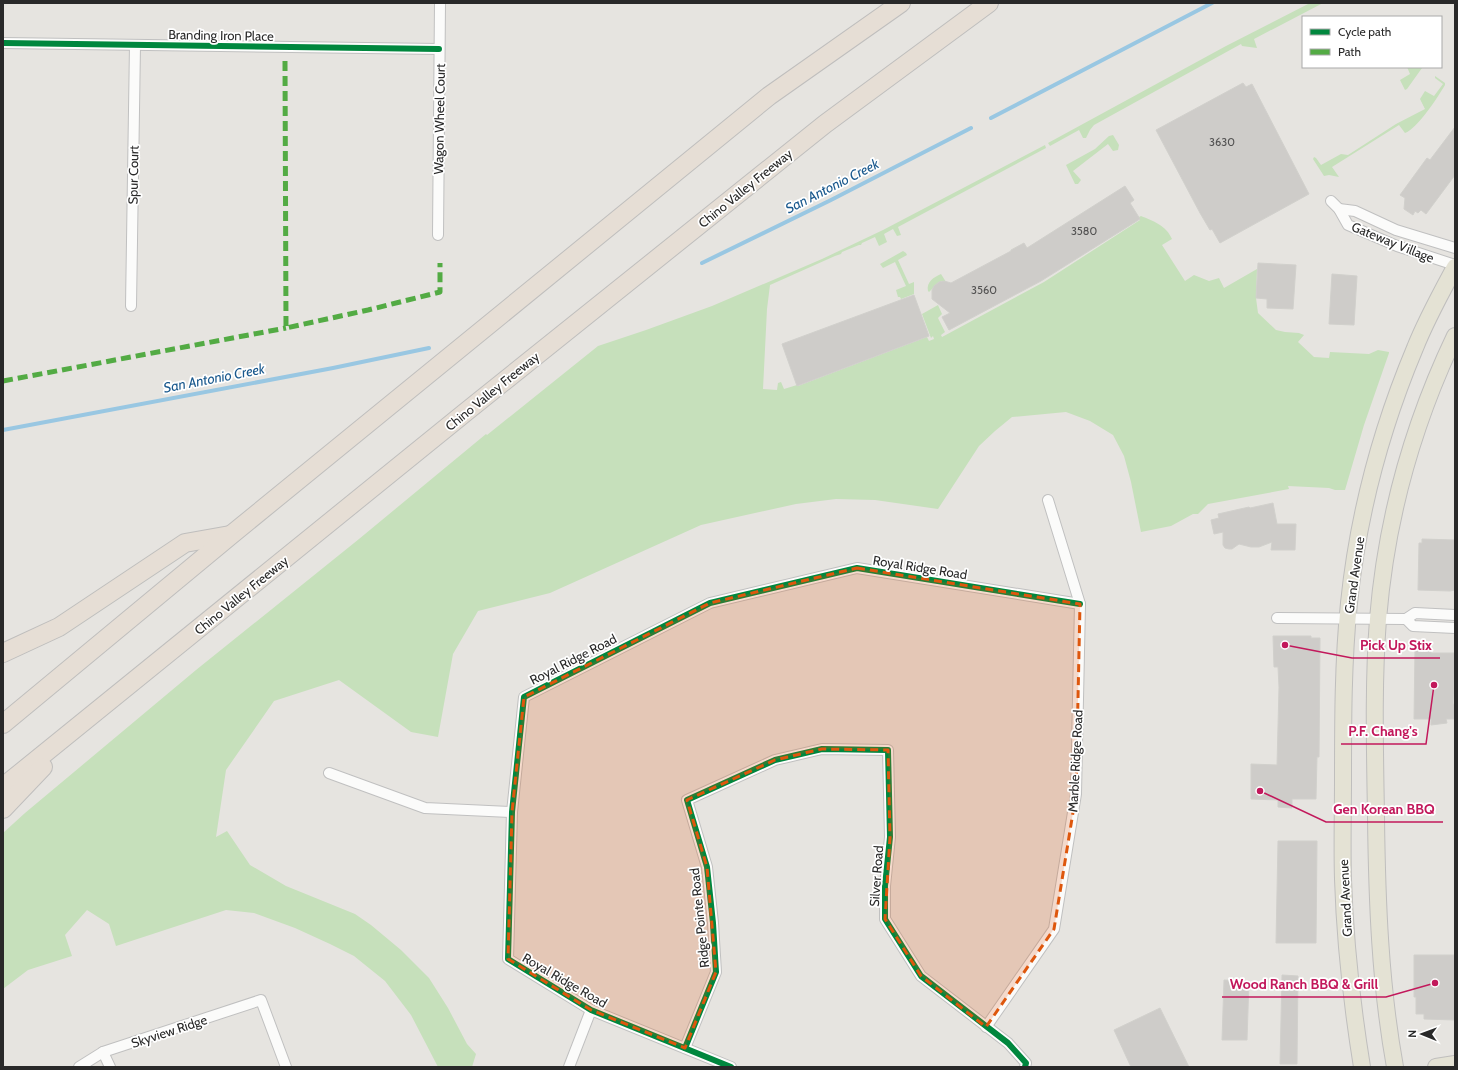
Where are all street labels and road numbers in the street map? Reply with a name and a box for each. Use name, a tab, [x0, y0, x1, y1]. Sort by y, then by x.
street label: Branding Iron Place	[168, 26, 274, 44]
street label: Wagon Wheel Court	[430, 63, 448, 175]
street label: Spur Court	[124, 145, 142, 205]
street label: Chino Valley Freeway	[695, 145, 796, 231]
street label: Gateway Village	[1349, 218, 1437, 266]
street label: Chino Valley Freeway	[442, 348, 543, 434]
street label: Grand Avenue	[1341, 535, 1367, 615]
street label: Chino Valley Freeway	[191, 552, 292, 638]
street label: Royal Ridge Road	[872, 552, 968, 582]
street label: Royal Ridge Road	[527, 630, 619, 688]
street label: Marble Ridge Road	[1064, 709, 1086, 813]
street label: Silver Road	[866, 845, 886, 907]
street label: Grand Avenue	[1335, 859, 1355, 937]
street label: Ridge Pointe Road	[686, 867, 712, 969]
street label: Royal Ridge Road	[520, 949, 610, 1011]
street label: Skyview Ridge	[129, 1011, 209, 1051]

